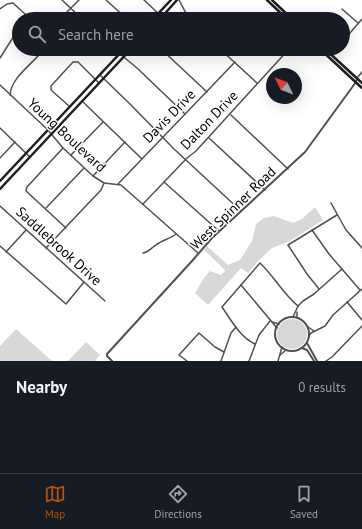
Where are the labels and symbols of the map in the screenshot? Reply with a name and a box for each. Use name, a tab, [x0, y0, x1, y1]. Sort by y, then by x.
north arrow	[266, 68, 302, 104]
street label: Davis Drive	[139, 85, 199, 147]
street label: Dalton Drive	[176, 87, 242, 153]
street label: Young Boulevard	[24, 94, 110, 176]
street label: West Spinner Road	[187, 163, 279, 253]
street label: Saddlebrook Drive	[12, 203, 106, 289]

